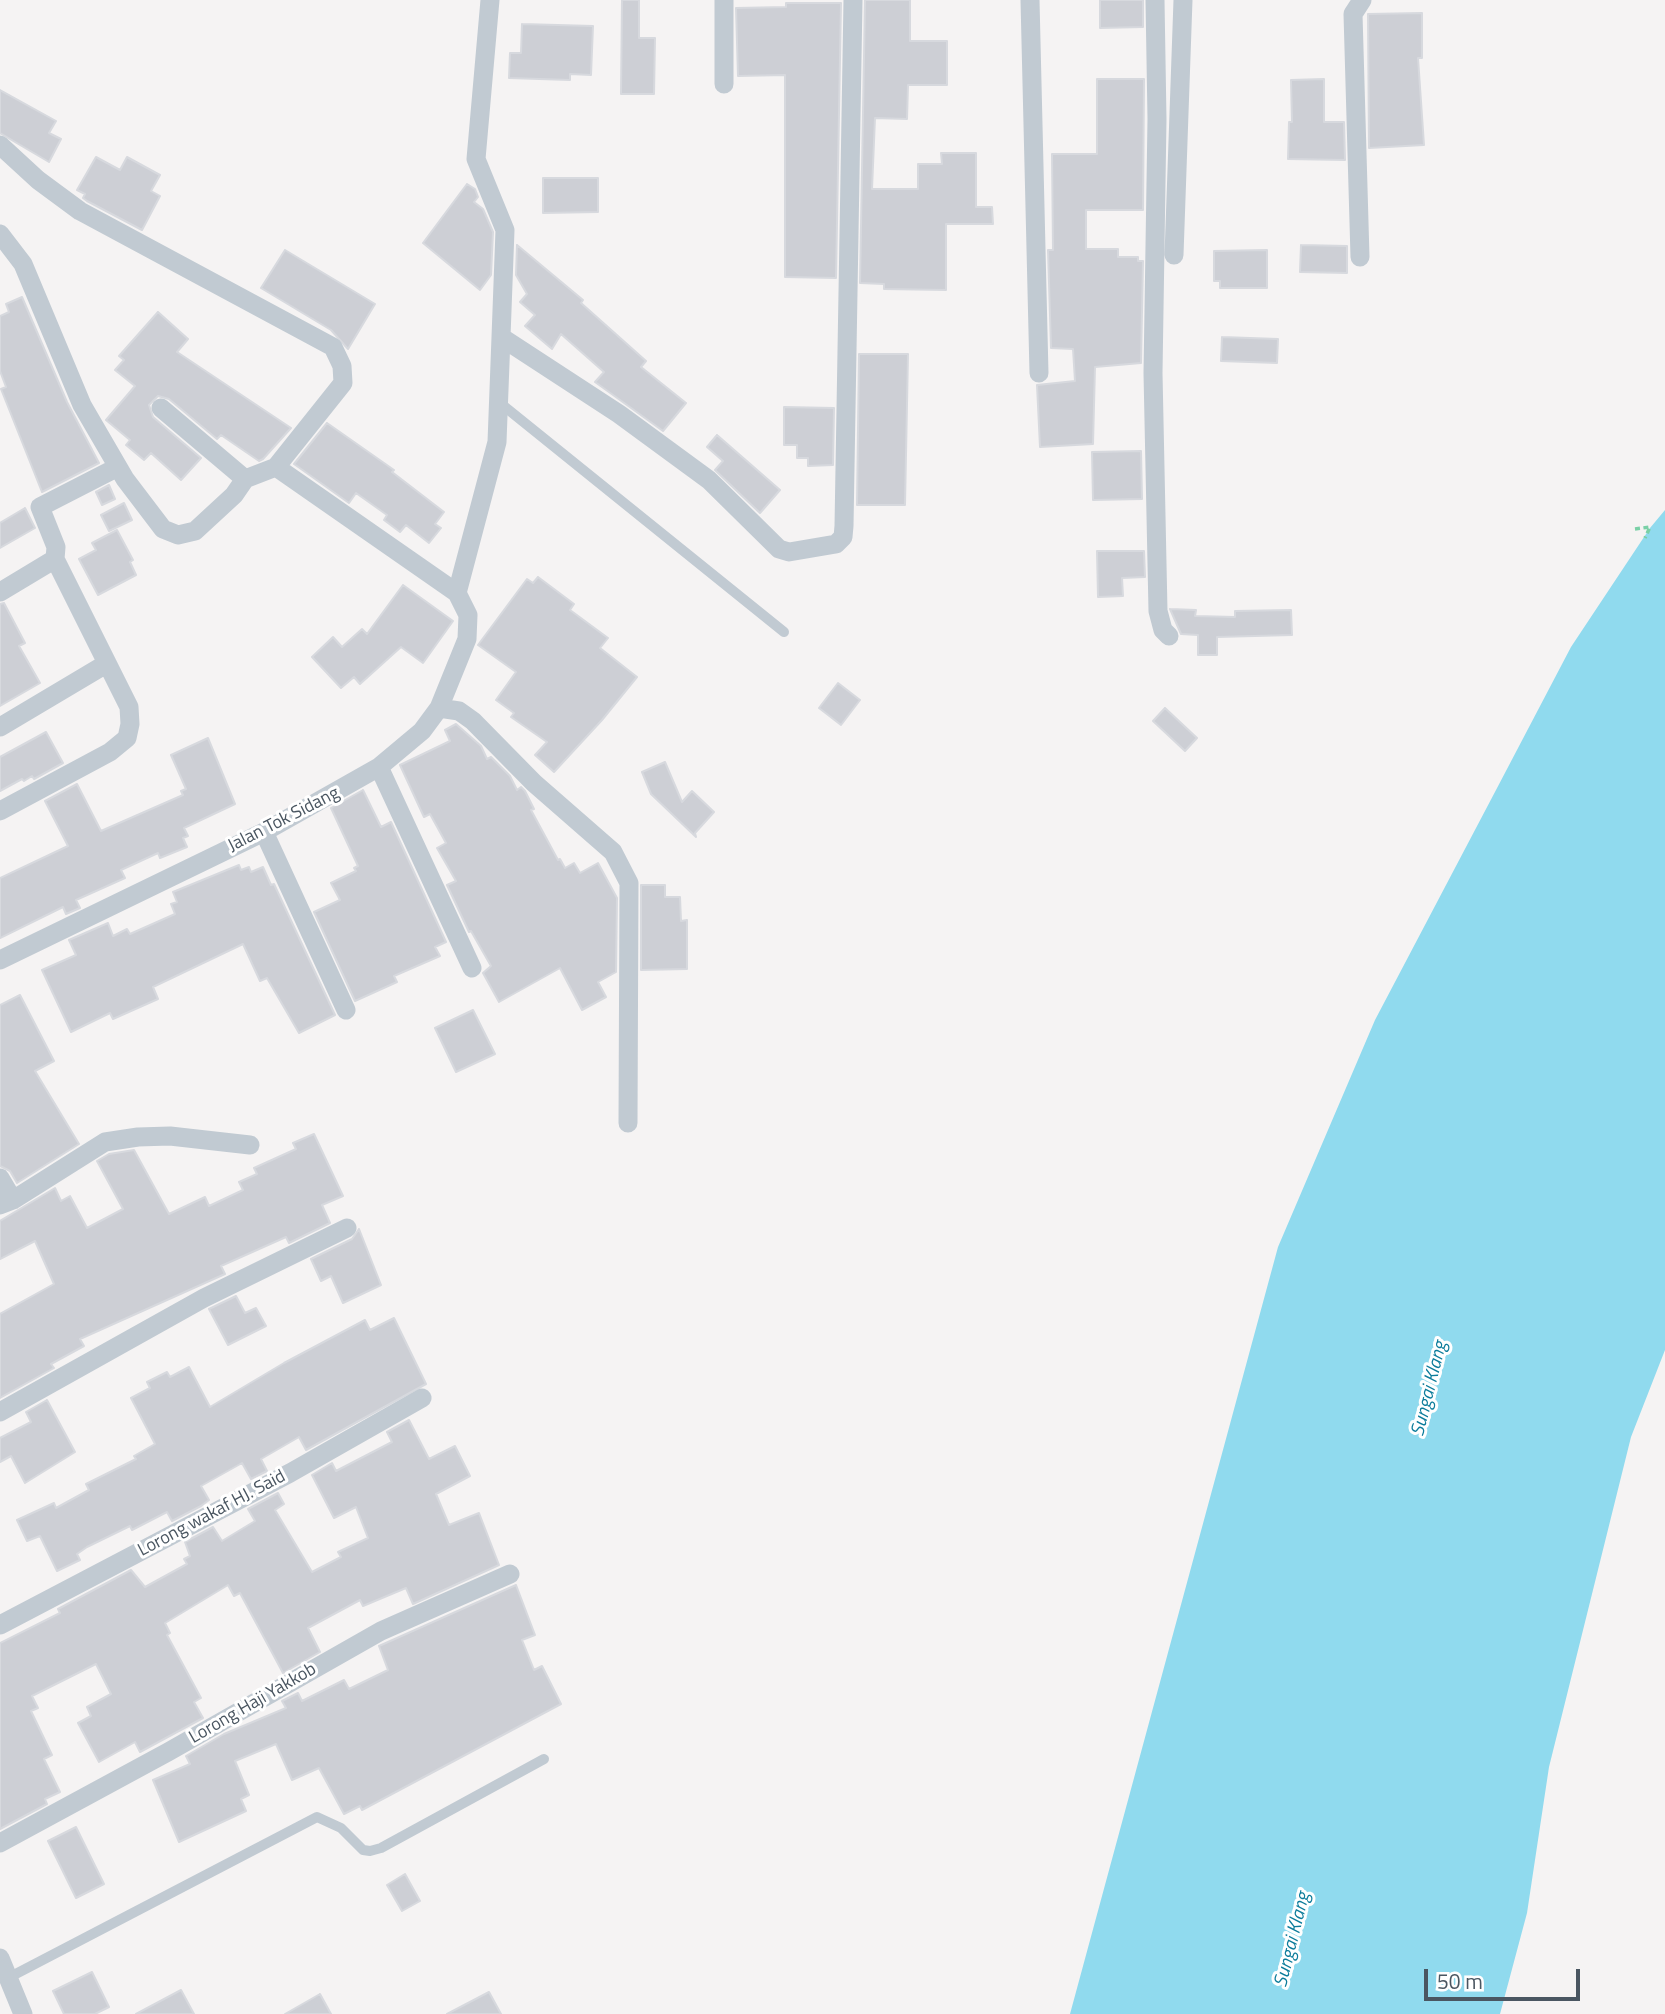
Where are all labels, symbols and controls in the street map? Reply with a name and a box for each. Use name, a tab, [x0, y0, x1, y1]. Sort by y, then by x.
street label: Jalan Tok Sidang	[225, 783, 343, 857]
water label: Sungai Klang	[1407, 1339, 1453, 1439]
street label: Lorong wakaf HJ. Said	[135, 1466, 289, 1562]
street label: Lorong Haji Yakkob	[186, 1659, 320, 1749]
water label: Sungai Klang	[1270, 1890, 1316, 1990]
scale bar	[1427, 1954, 1583, 1998]
text: 50 m	[1437, 1965, 1483, 1997]

